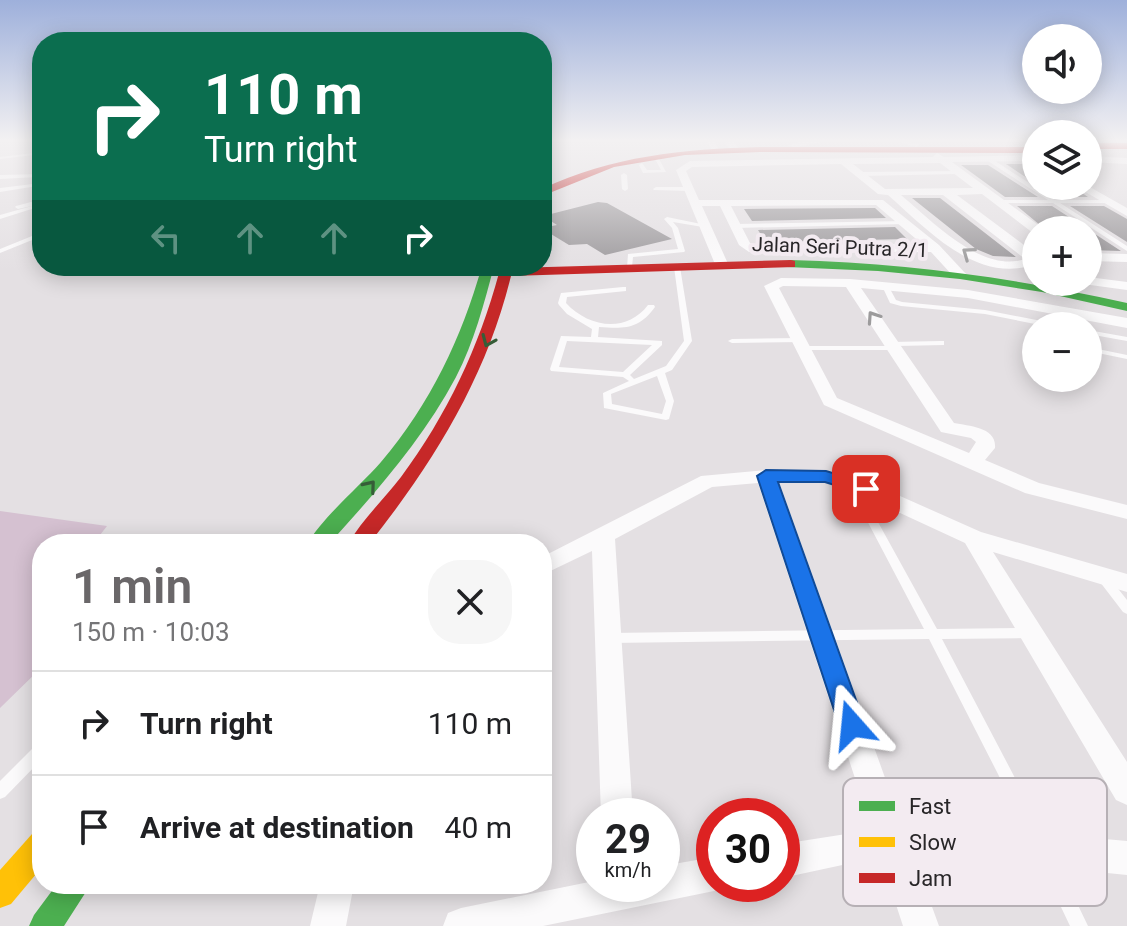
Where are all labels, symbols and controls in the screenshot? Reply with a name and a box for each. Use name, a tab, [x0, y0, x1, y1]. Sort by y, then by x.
map controls	[1022, 24, 1102, 392]
button: sound	[1022, 24, 1102, 104]
text: 110 m	[204, 62, 363, 128]
icon: right	[72, 64, 176, 168]
button: layers	[1022, 120, 1102, 200]
text: Turn right	[204, 129, 357, 171]
icon: left	[144, 216, 188, 260]
icon: ahead	[228, 216, 272, 260]
icon: ahead	[312, 216, 356, 260]
icon: right	[396, 216, 440, 260]
button: +	[1022, 216, 1102, 296]
street label: Jalan Seri Putra 2/1	[752, 232, 928, 262]
one-way arrow	[962, 248, 977, 263]
one-way arrow	[868, 311, 883, 325]
button: −	[1022, 312, 1102, 392]
one-way arrow	[481, 333, 497, 347]
pin	[832, 455, 900, 523]
icon: arrive	[844, 467, 888, 511]
one-way arrow	[360, 481, 375, 495]
text: 1 min	[72, 558, 192, 615]
button: close	[428, 560, 512, 644]
text: 150 m · 10:03	[72, 617, 230, 647]
position arrow	[810, 683, 894, 767]
icon: right	[72, 701, 116, 745]
text: Turn right	[140, 706, 273, 741]
text: 110 m	[428, 706, 512, 741]
legend	[843, 778, 1107, 906]
text: Fast	[909, 794, 951, 819]
speed limit sign: 30	[696, 798, 800, 902]
icon: arrive	[72, 805, 116, 849]
text: Arrive at destination	[140, 810, 414, 845]
text: 40 m	[445, 810, 512, 845]
text: 29	[605, 816, 651, 863]
text: Slow	[909, 830, 957, 855]
text: km/h	[605, 858, 651, 882]
text: Jam	[909, 866, 952, 891]

